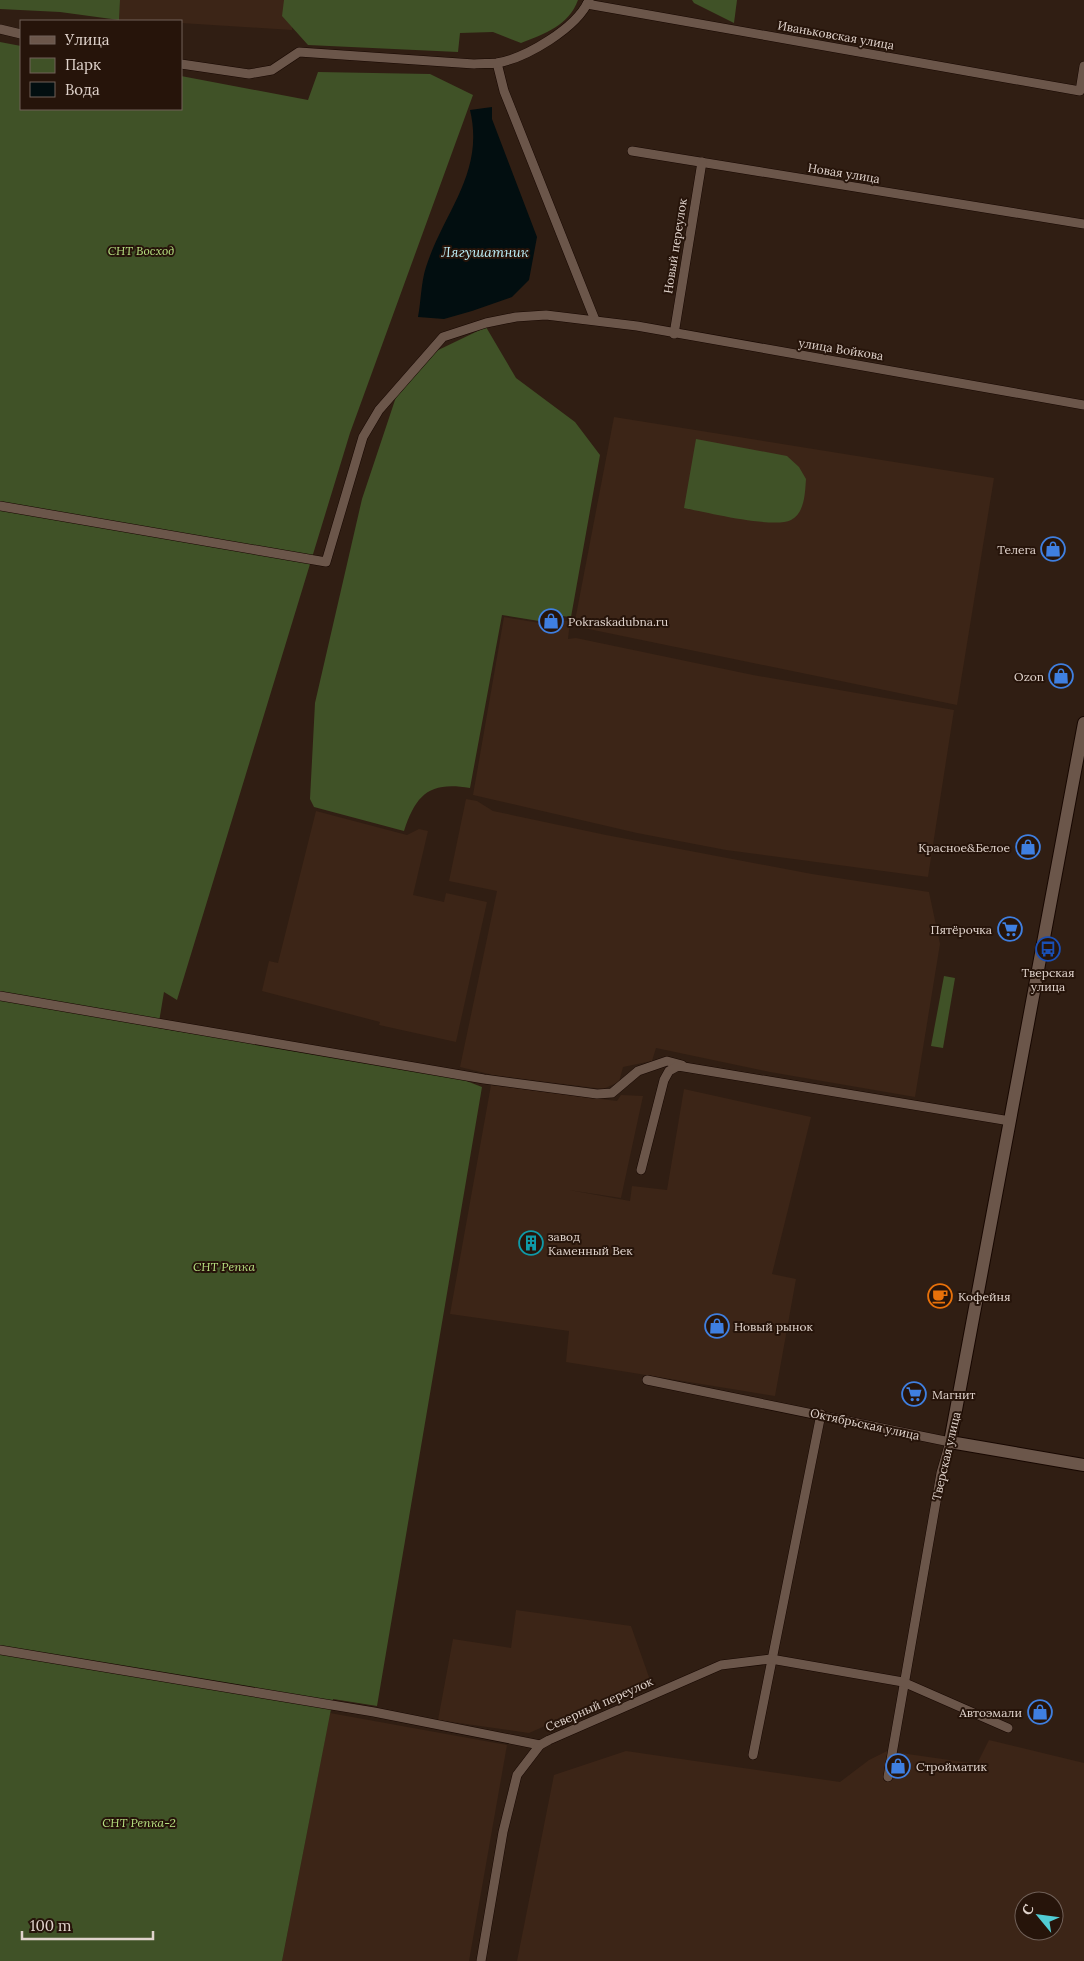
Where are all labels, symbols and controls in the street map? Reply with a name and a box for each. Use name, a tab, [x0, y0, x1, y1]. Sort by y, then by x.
street label: Иваньковская улица	[776, 17, 896, 53]
legend	[20, 20, 182, 110]
text: Улица	[64, 30, 110, 49]
text: Парк	[65, 55, 101, 74]
text: Вода	[65, 80, 100, 99]
street label: Новая улица	[807, 160, 881, 186]
street label: Новый переулок	[660, 197, 690, 295]
park label: СНТ Восход	[108, 243, 174, 258]
water label: Лягушатник	[441, 243, 529, 261]
street label: улица Войкова	[798, 335, 884, 363]
shop icon: Телега	[1040, 536, 1066, 562]
place label: Телега	[997, 542, 1036, 557]
shop icon: Pokraskadubna.ru	[538, 608, 564, 634]
place label: Pokraskadubna.ru	[568, 614, 668, 629]
shop icon: Ozon	[1048, 663, 1074, 689]
place label: Ozon	[1014, 669, 1044, 684]
shop icon: Красное&Белое	[1015, 834, 1041, 860]
place label: Красное&Белое	[918, 840, 1010, 855]
supermarket icon: Пятёрочка	[997, 916, 1023, 942]
place label: Пятёрочка	[930, 922, 992, 937]
bus stop icon: Тверская улица	[1035, 936, 1061, 962]
place label: Тверская улица	[1022, 965, 1074, 994]
place label: завод Каменный Век	[548, 1229, 633, 1258]
building icon: завод Каменный Век	[518, 1230, 544, 1256]
park label: СНТ Репка	[193, 1259, 255, 1274]
cafe icon: Кофейня	[927, 1283, 953, 1309]
place label: Кофейня	[958, 1289, 1010, 1304]
shop icon: Новый рынок	[704, 1313, 730, 1339]
place label: Новый рынок	[734, 1319, 814, 1334]
supermarket icon: Магнит	[901, 1381, 927, 1407]
place label: Магнит	[932, 1387, 975, 1402]
street label: Октябрьская улица	[809, 1405, 921, 1443]
street label: Тверская улица	[928, 1410, 964, 1502]
street label: Северный переулок	[543, 1673, 656, 1734]
shop icon: Автоэмали	[1027, 1699, 1053, 1725]
place label: Автоэмали	[958, 1705, 1022, 1720]
shop icon: Стройматик	[885, 1753, 911, 1779]
place label: Стройматик	[916, 1759, 988, 1774]
park label: СНТ Репка-2	[102, 1815, 176, 1830]
north arrow	[1014, 1891, 1064, 1941]
text: С	[1017, 1901, 1038, 1918]
scale bar	[22, 1908, 154, 1940]
text: 100 m	[30, 1916, 71, 1935]

